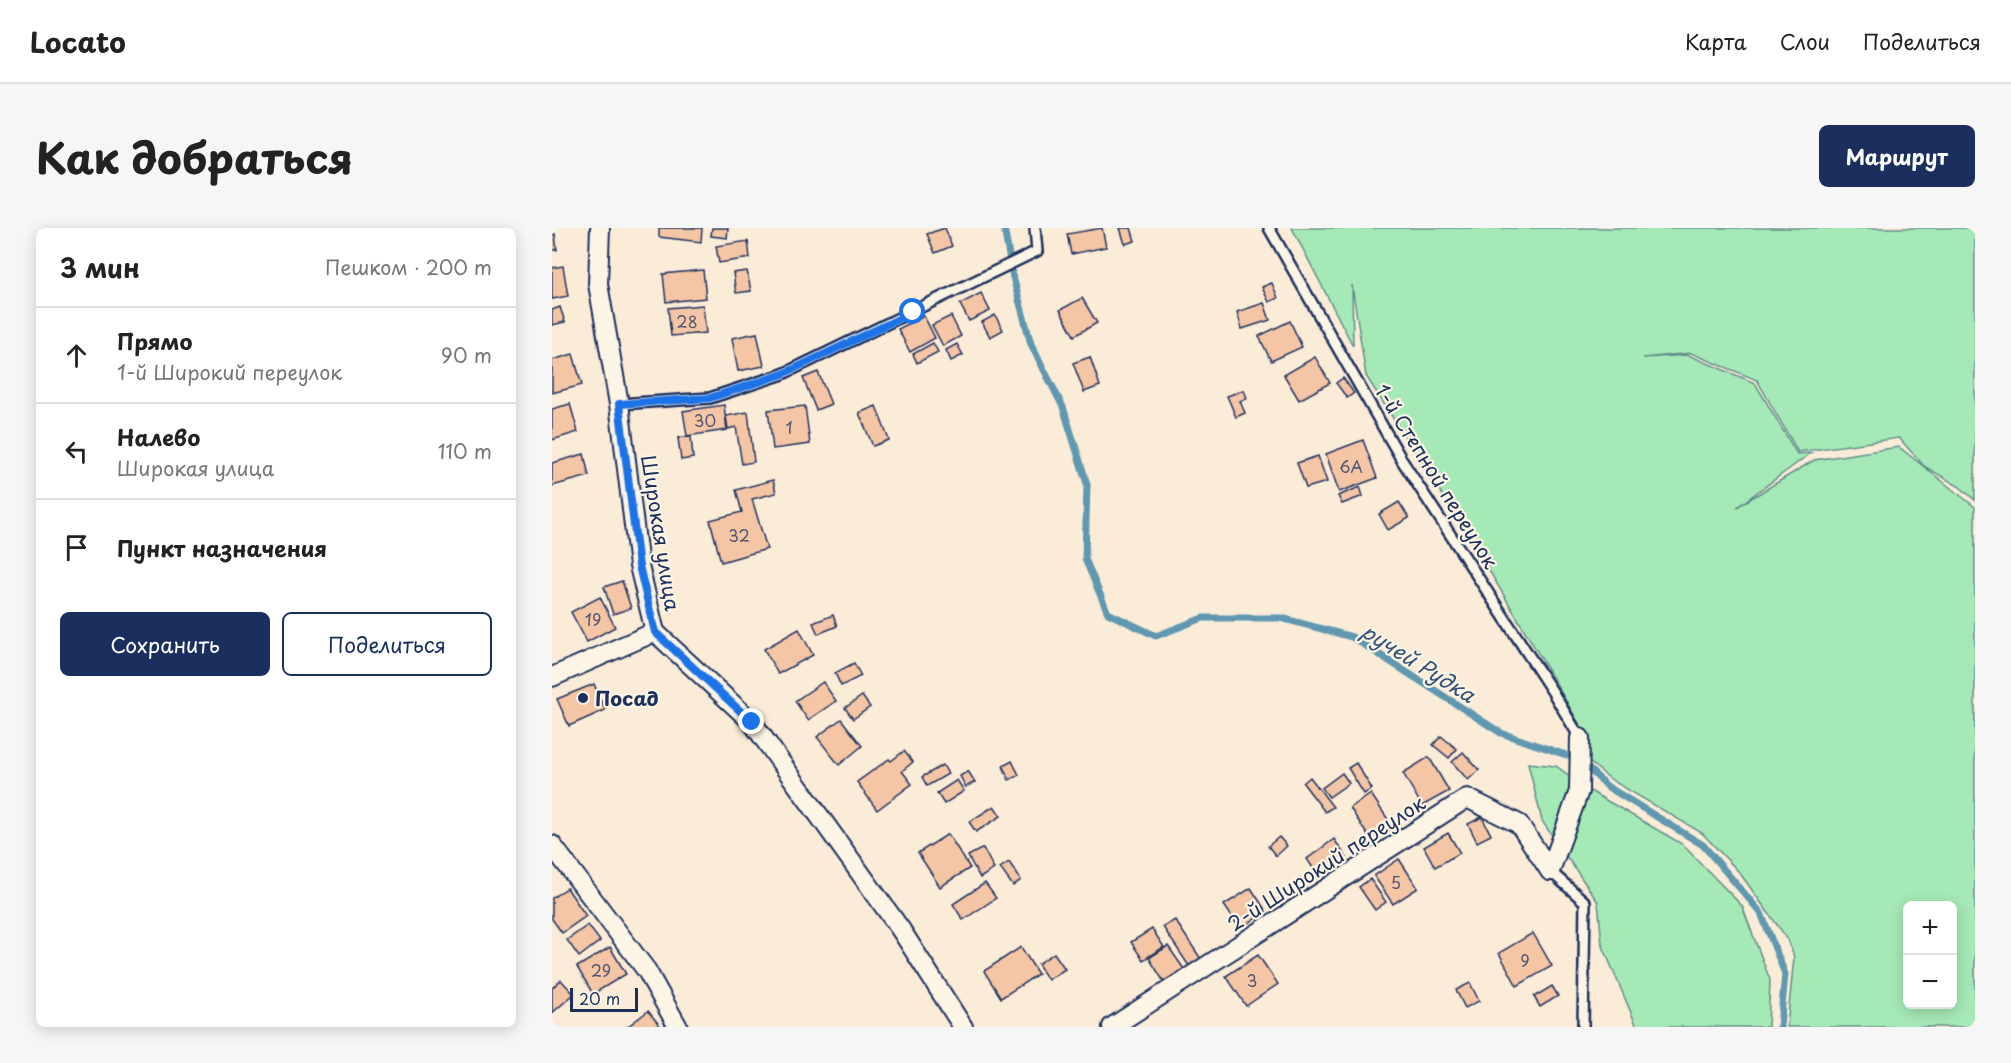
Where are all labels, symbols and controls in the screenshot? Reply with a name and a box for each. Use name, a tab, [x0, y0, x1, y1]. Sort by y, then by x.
text: Locato	[30, 20, 126, 63]
text: Карта	[1685, 25, 1747, 57]
text: Слои	[1780, 25, 1830, 57]
text: Поделиться	[1863, 25, 1981, 57]
text: Как добраться	[36, 125, 353, 188]
button: Маршрут	[1819, 125, 1975, 187]
text: 3 мин	[60, 248, 140, 287]
text: Пешком · 200 m	[325, 252, 492, 282]
route start	[899, 298, 925, 324]
house number: 28	[676, 309, 698, 333]
text: Прямо	[117, 324, 192, 357]
icon: ahead	[60, 339, 93, 372]
text: 90 m	[441, 340, 492, 370]
text: 1-й Широкий переулок	[117, 357, 342, 387]
street label: 1-й Степной переулок	[1368, 378, 1506, 574]
house number: 30	[694, 408, 716, 432]
house number: 1	[785, 415, 793, 439]
text: Налево	[117, 420, 200, 453]
icon: left	[60, 435, 93, 468]
text: 110 m	[438, 436, 492, 466]
text: Широкая улица	[117, 453, 274, 483]
street label: Широкая улица	[634, 453, 688, 613]
house number: 6А	[1339, 454, 1363, 478]
house number: 32	[728, 523, 750, 547]
icon: arrive	[60, 531, 93, 564]
text: Пункт назначения	[117, 531, 327, 564]
house number: 19	[585, 607, 601, 631]
button: Сохранить	[60, 612, 270, 676]
button: Поделиться	[282, 612, 492, 676]
water label: ручей Рудка	[1356, 614, 1483, 710]
place label: Посад	[595, 683, 659, 713]
marker: Посад	[576, 691, 590, 705]
route end	[738, 708, 764, 734]
street label: 2-й Широкий переулок	[1221, 788, 1431, 938]
house number: 5	[1391, 870, 1401, 894]
map controls	[1903, 901, 1957, 1009]
button: +	[1903, 901, 1957, 955]
house number: 9	[1520, 948, 1530, 972]
button: −	[1903, 955, 1957, 1009]
house number: 29	[591, 958, 611, 982]
house number: 3	[1247, 968, 1257, 992]
scale bar	[570, 985, 638, 1012]
text: 20 m	[579, 986, 620, 1010]

